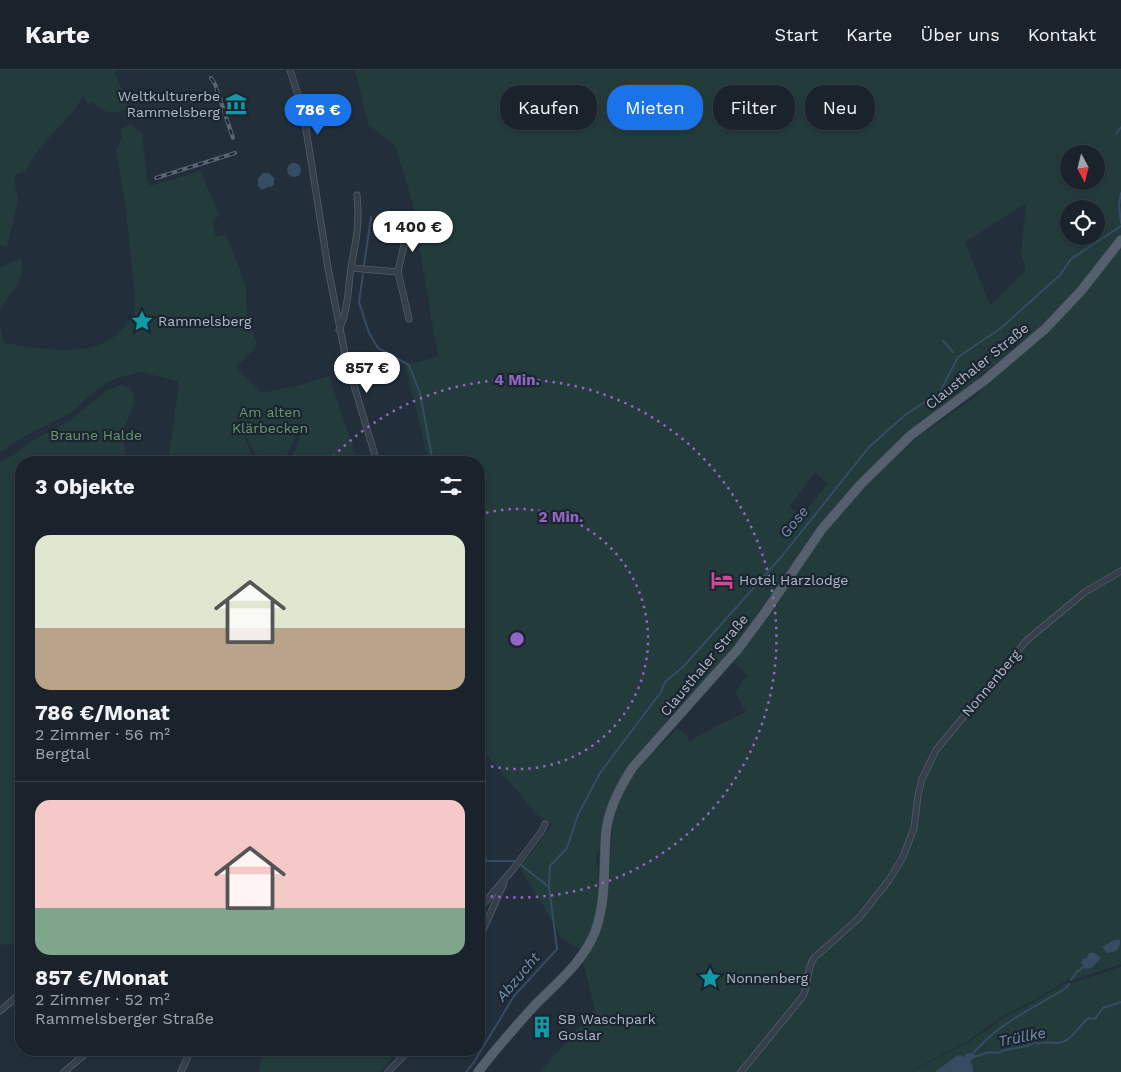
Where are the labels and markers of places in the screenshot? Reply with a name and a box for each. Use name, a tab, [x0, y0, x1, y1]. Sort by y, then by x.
place label: Weltkulturerbe Rammelsberg	[118, 88, 221, 120]
museum icon: Weltkulturerbe Rammelsberg	[223, 91, 249, 117]
pin: 786 €	[283, 93, 353, 136]
pin: 1 400 €	[367, 210, 459, 253]
place icon: Rammelsberg	[129, 308, 155, 334]
place label: Rammelsberg	[158, 313, 252, 329]
pin: 857 €	[332, 352, 402, 394]
hotel icon: Hotel Harzlodge	[709, 567, 735, 593]
place label: Hotel Harzlodge	[739, 572, 848, 588]
centre of rings	[508, 630, 526, 648]
place icon: Nonnenberg	[697, 965, 723, 991]
place label: Nonnenberg	[726, 970, 809, 986]
place label: SB Waschpark Goslar	[558, 1011, 656, 1043]
building icon: SB Waschpark Goslar	[529, 1014, 555, 1040]

